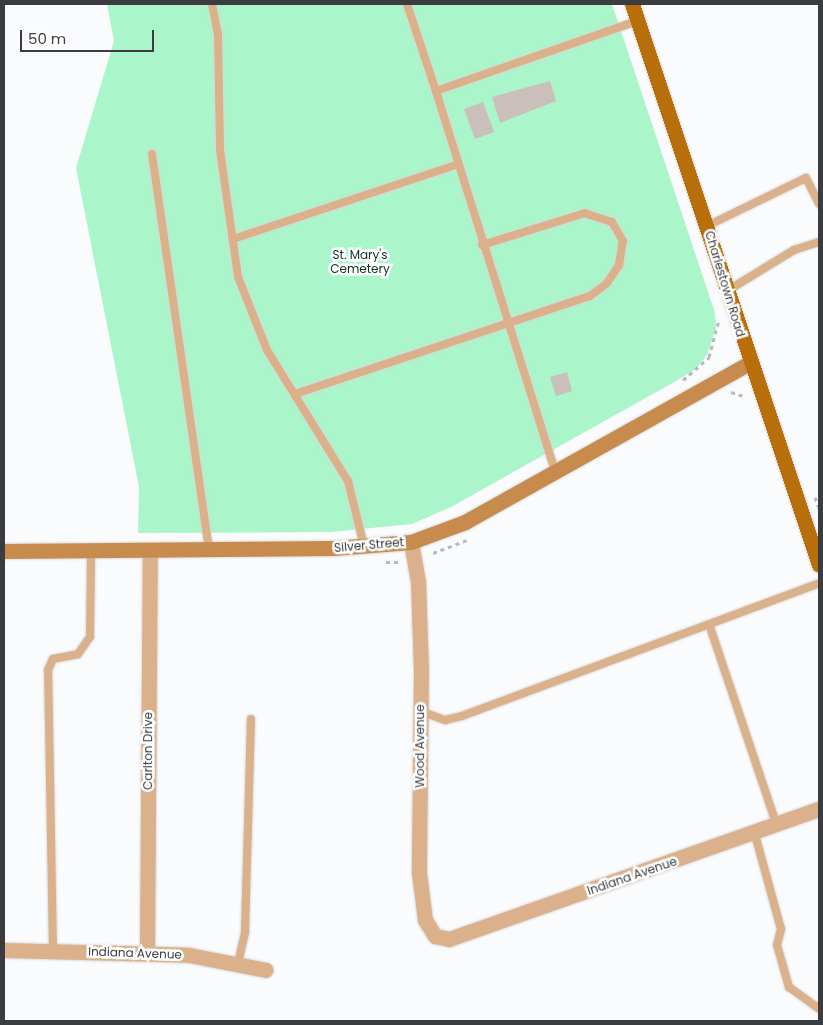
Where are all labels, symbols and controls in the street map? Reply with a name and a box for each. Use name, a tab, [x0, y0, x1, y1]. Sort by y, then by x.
scale bar	[22, 20, 156, 52]
text: 50 m	[28, 28, 66, 49]
street label: Charlestown Road	[702, 229, 748, 339]
park label: St. Mary's Cemetery	[330, 248, 390, 276]
street label: Silver Street	[334, 535, 404, 555]
street label: Wood Avenue	[413, 704, 427, 788]
street label: Carlton Drive	[141, 712, 155, 790]
street label: Indiana Avenue	[585, 854, 679, 898]
street label: Indiana Avenue	[88, 944, 182, 962]

